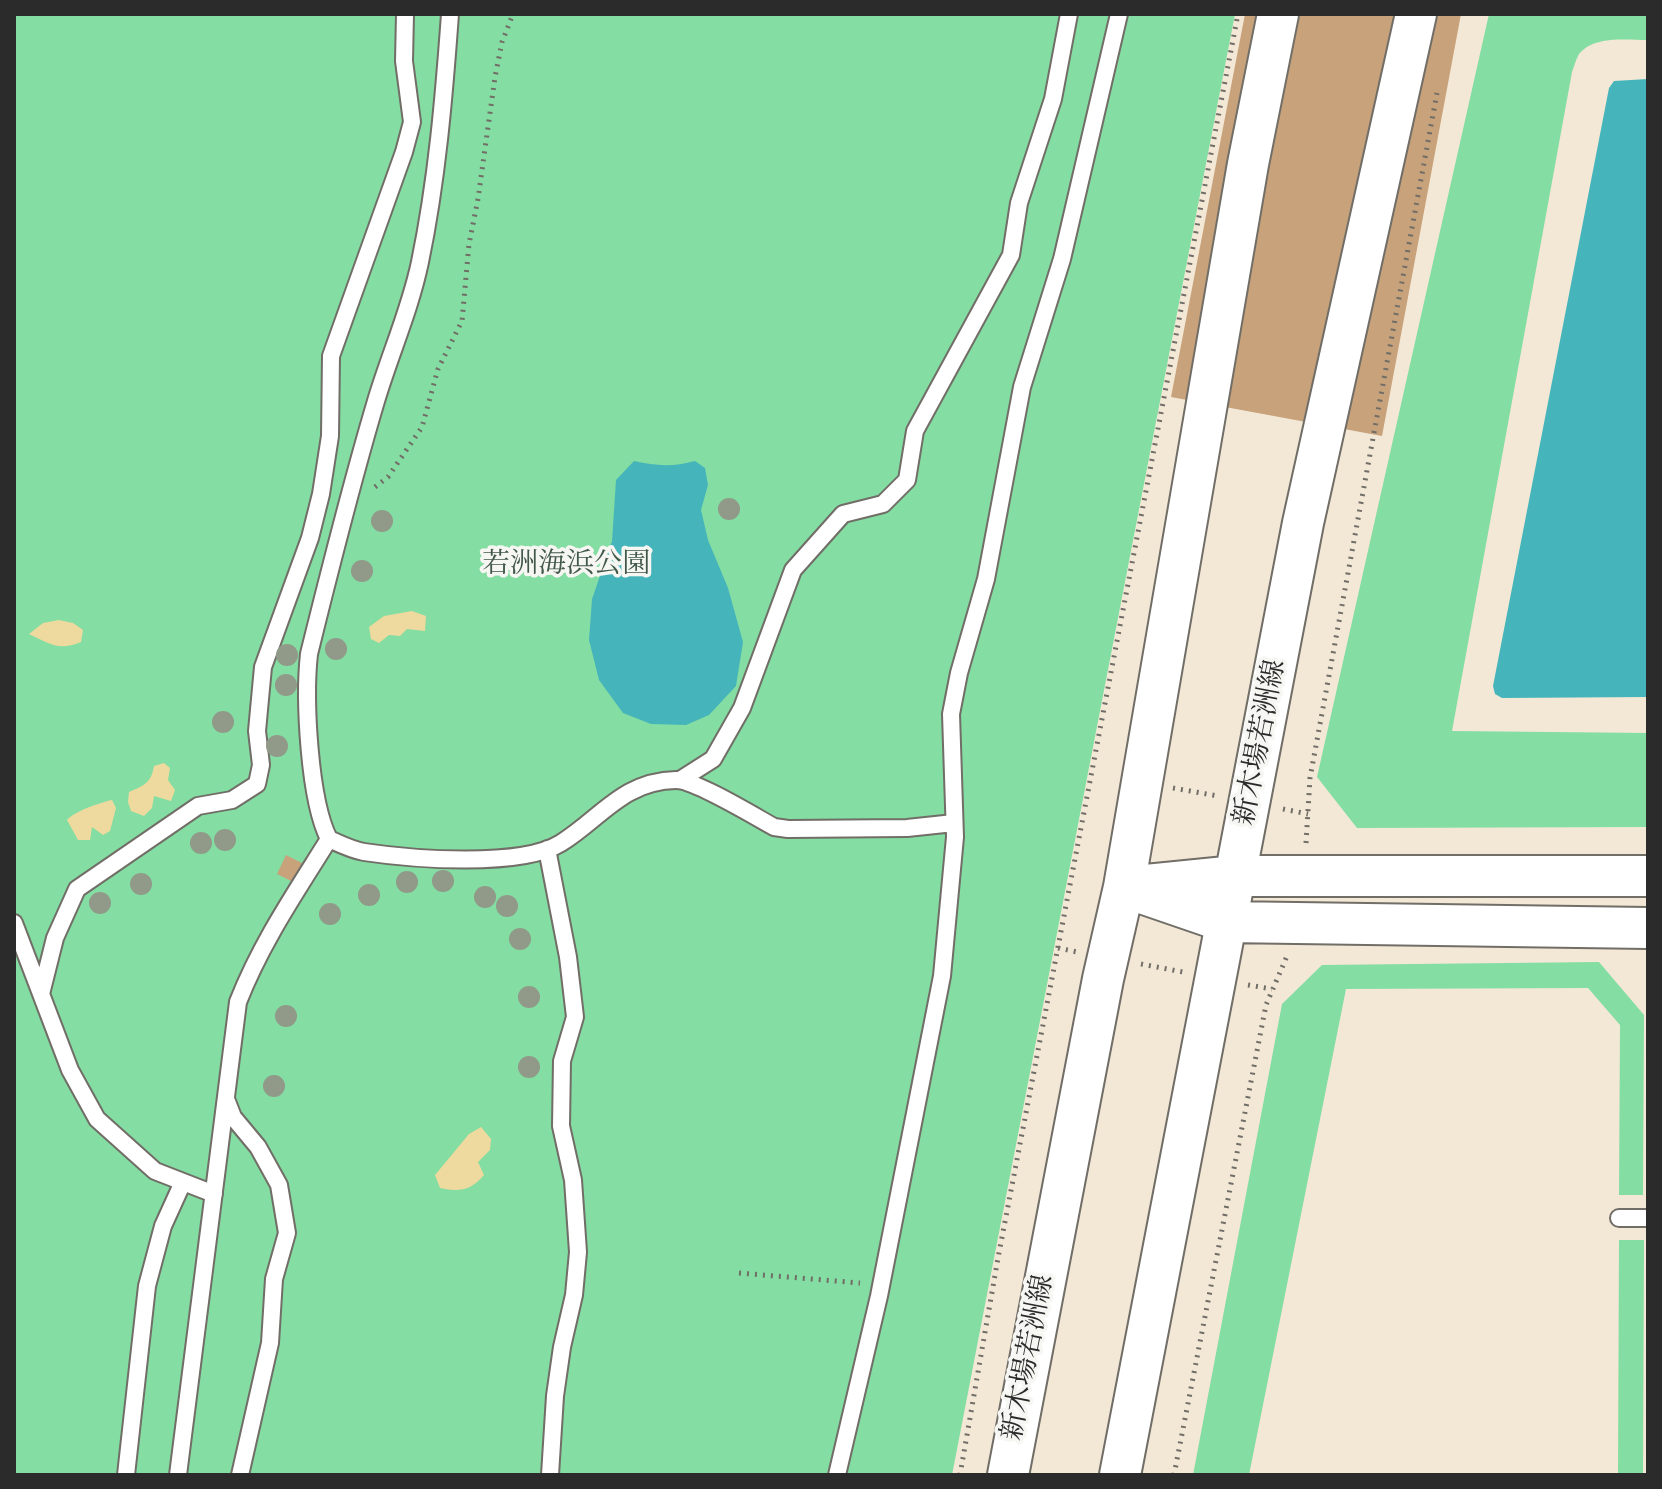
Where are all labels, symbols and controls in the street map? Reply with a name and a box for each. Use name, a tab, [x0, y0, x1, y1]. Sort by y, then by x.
park label: 若洲海浜公園	[482, 549, 650, 583]
street label: 新木場若洲線	[1229, 657, 1295, 829]
street label: 新木場若洲線	[997, 1272, 1063, 1444]

